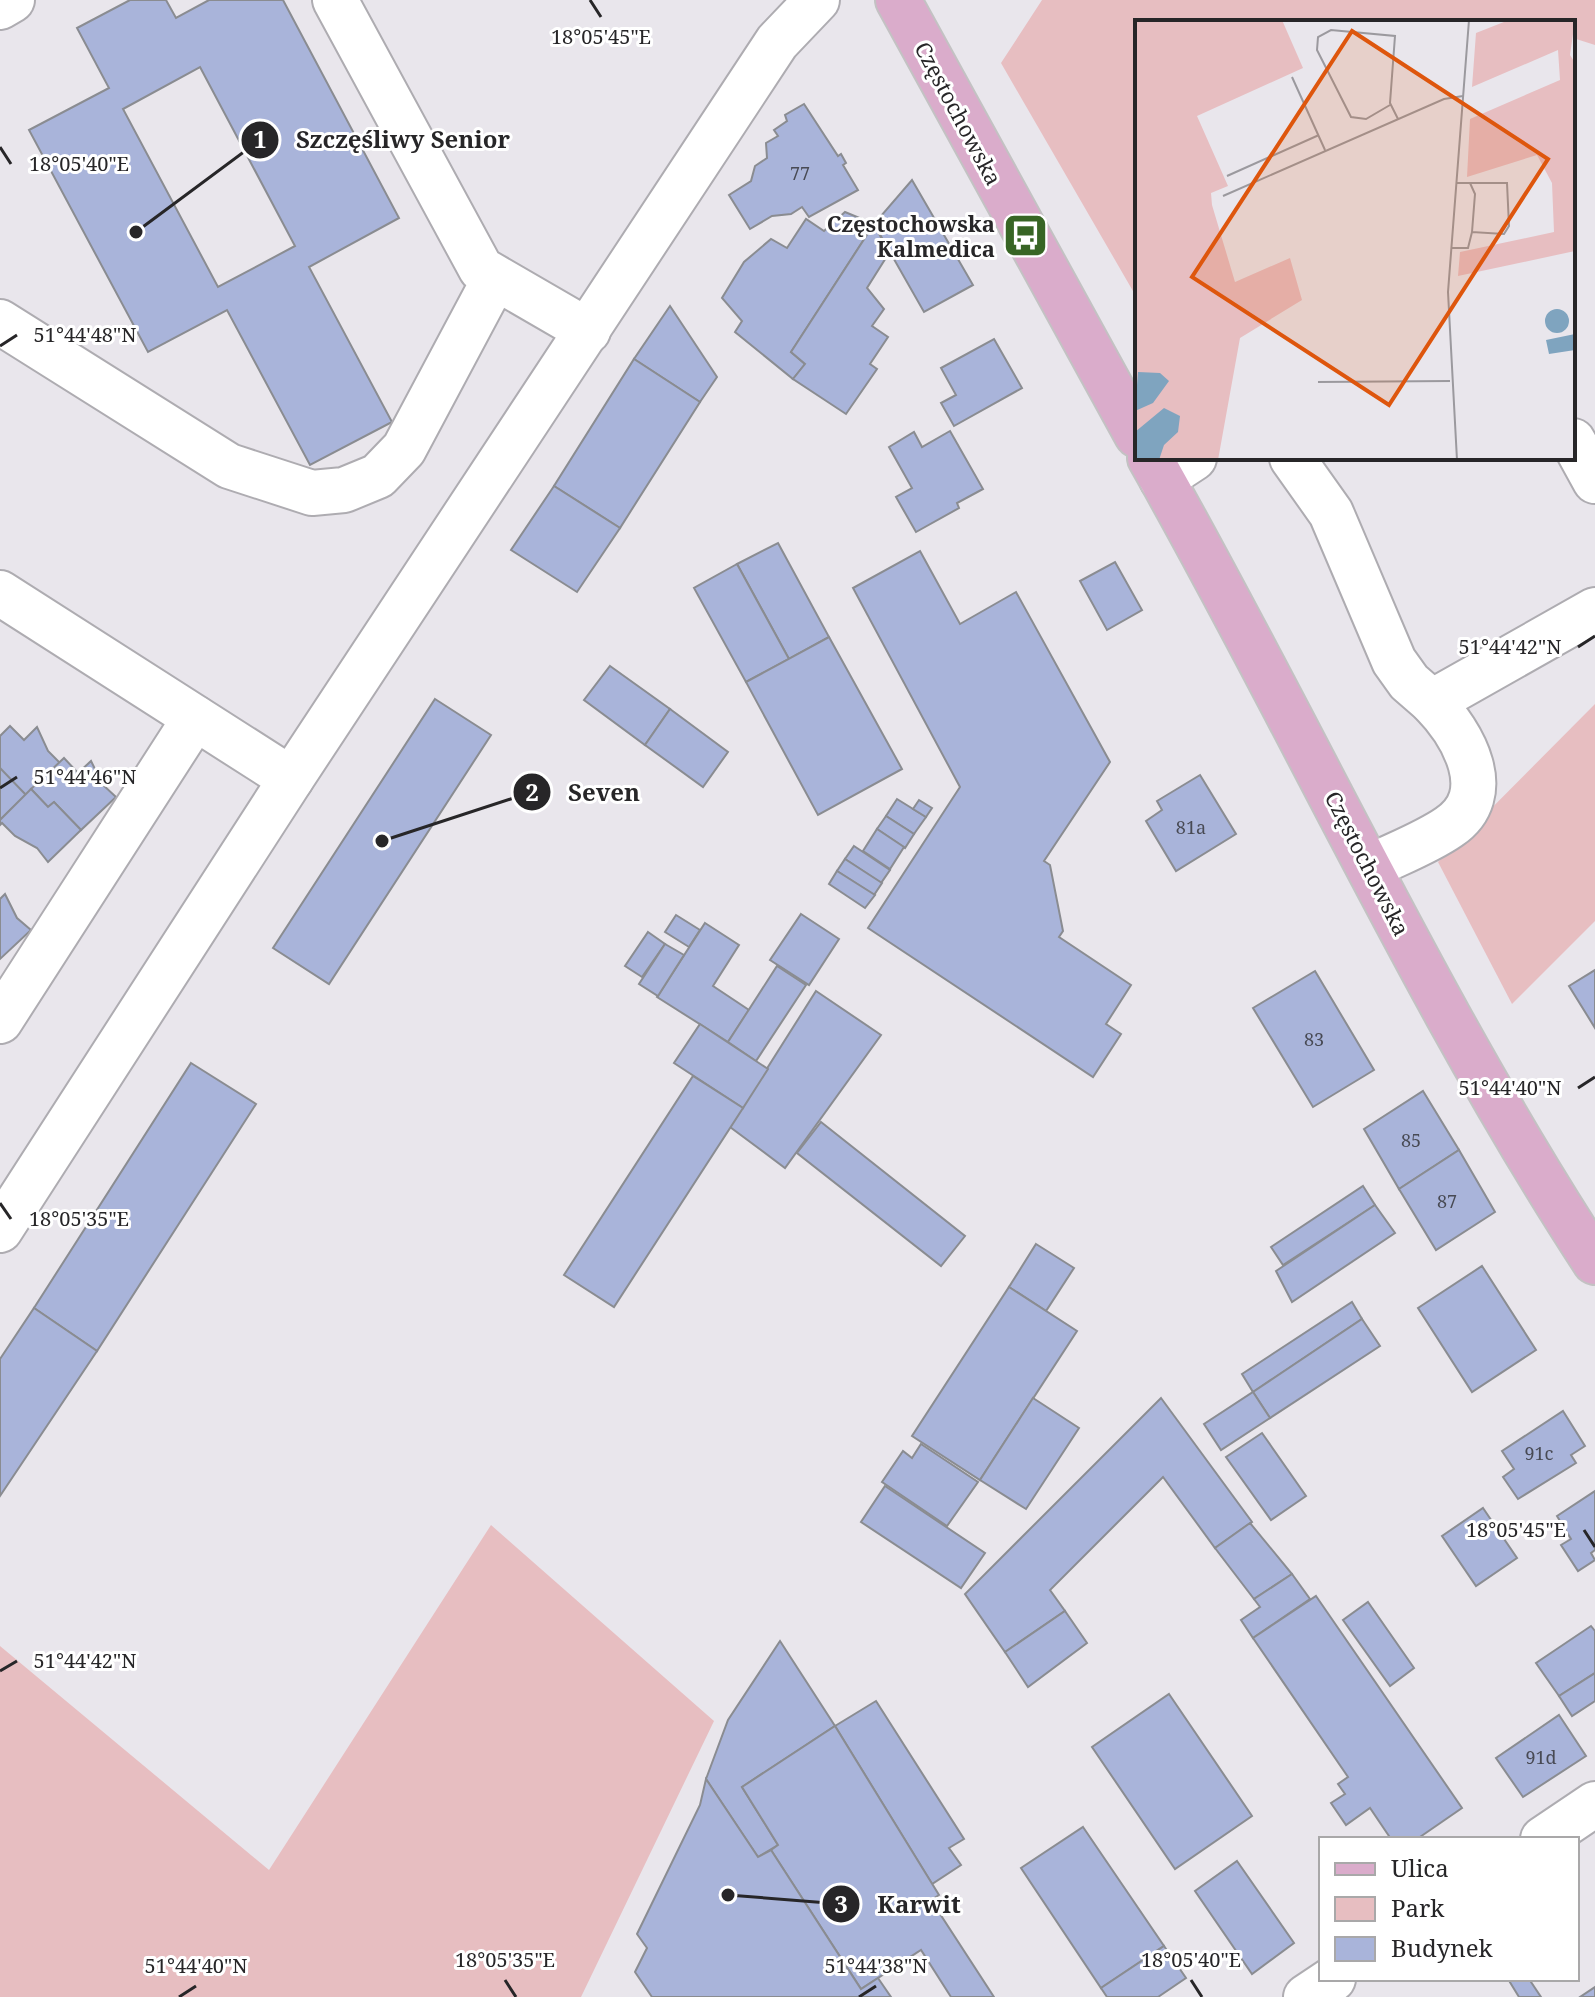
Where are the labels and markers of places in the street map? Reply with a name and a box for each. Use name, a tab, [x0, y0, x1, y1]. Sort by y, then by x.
callout: Szczęśliwy Senior	[240, 116, 526, 164]
place label: Częstochowska Kalmedica	[827, 208, 995, 263]
bus stop icon: Częstochowska Kalmedica	[1002, 212, 1050, 260]
callout: Seven	[512, 768, 656, 816]
callout: Karwit	[821, 1880, 976, 1928]

